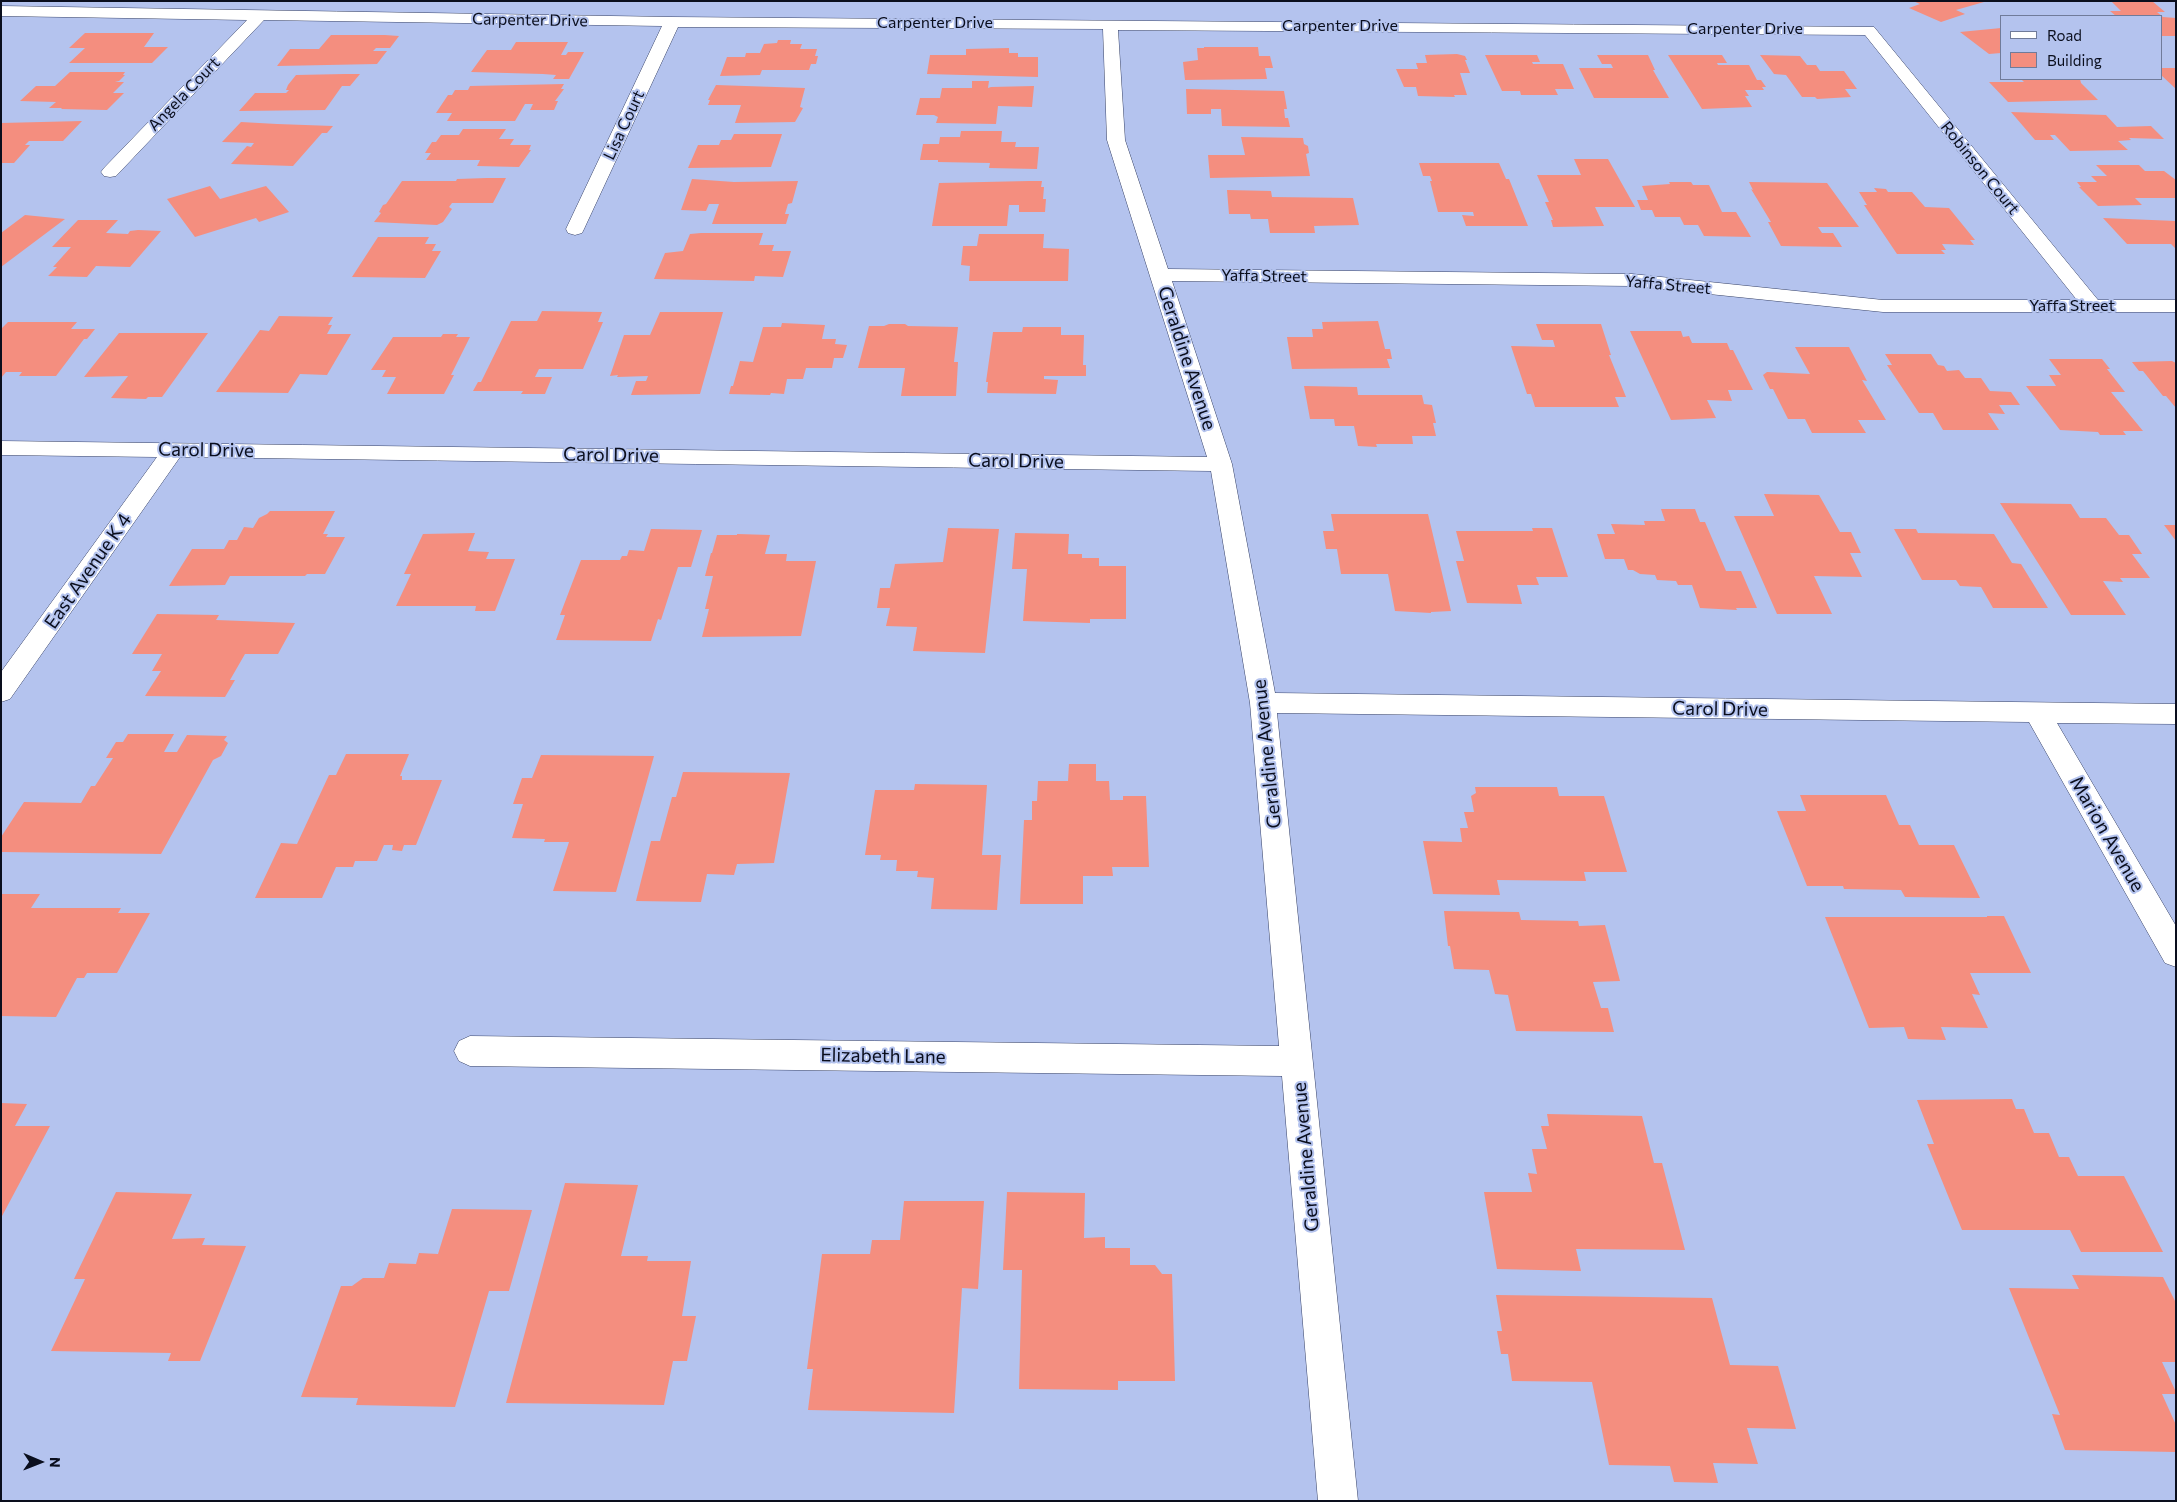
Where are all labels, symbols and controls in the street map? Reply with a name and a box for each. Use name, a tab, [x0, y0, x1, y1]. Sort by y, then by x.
street label: Carpenter Drive	[472, 9, 588, 31]
street label: Carpenter Drive	[877, 13, 993, 33]
legend	[2000, 15, 2162, 80]
street label: Carpenter Drive	[1282, 16, 1398, 36]
street label: Carpenter Drive	[1687, 19, 1803, 39]
text: Road	[2047, 26, 2082, 44]
text: Building	[2047, 51, 2102, 69]
street label: Angela Court	[144, 53, 224, 135]
street label: Lisa Court	[600, 87, 648, 163]
street label: Robinson Court	[1937, 118, 2023, 218]
street label: Yaffa Street	[1221, 266, 1307, 286]
street label: Yaffa Street	[1624, 272, 1712, 298]
street label: Geraldine Avenue	[1153, 283, 1221, 433]
street label: Yaffa Street	[2029, 296, 2115, 316]
street label: Carol Drive	[158, 438, 254, 462]
street label: Carol Drive	[563, 443, 659, 467]
street label: Carol Drive	[968, 449, 1064, 473]
street label: East Avenue K 4	[40, 509, 136, 633]
street label: Geraldine Avenue	[1248, 678, 1286, 830]
street label: Carol Drive	[1672, 697, 1768, 721]
street label: Marion Avenue	[2065, 772, 2149, 896]
street label: Elizabeth Lane	[820, 1044, 946, 1068]
street label: Geraldine Avenue	[1288, 1081, 1324, 1233]
north arrow	[15, 1437, 65, 1487]
text: N	[47, 1457, 64, 1468]

